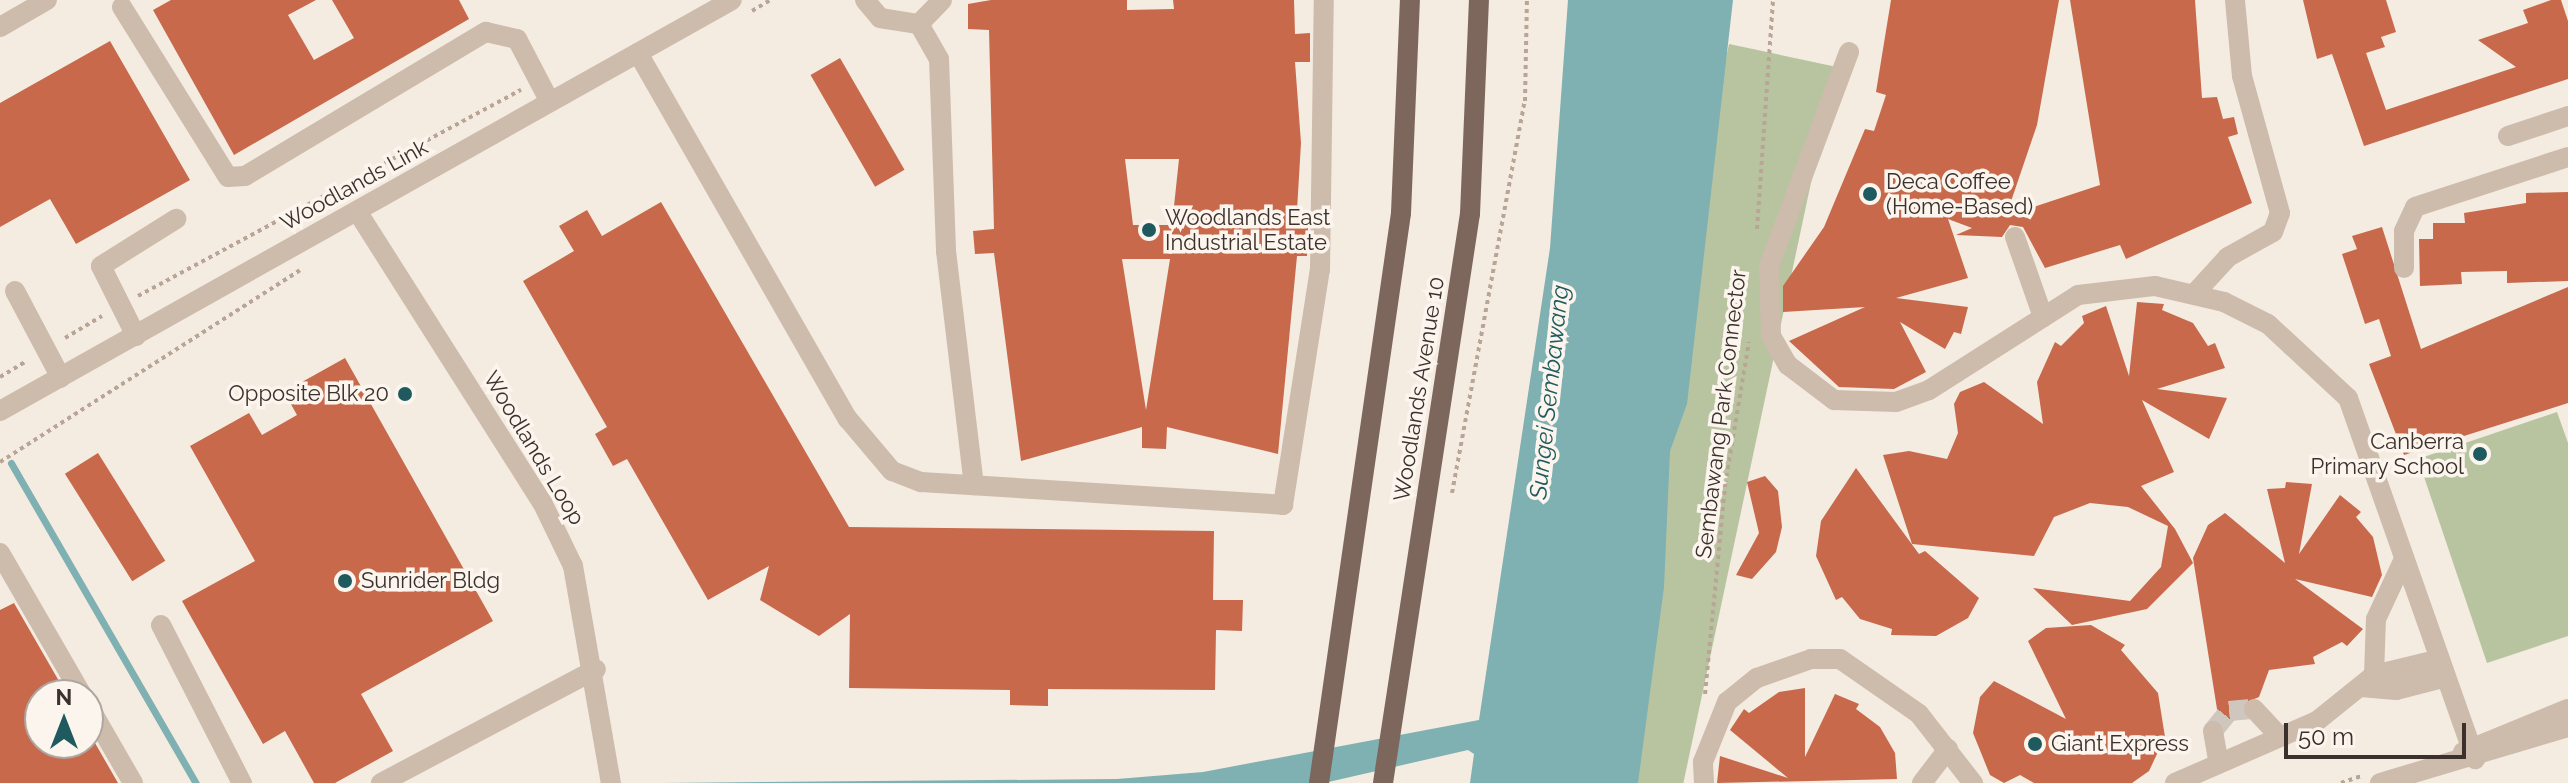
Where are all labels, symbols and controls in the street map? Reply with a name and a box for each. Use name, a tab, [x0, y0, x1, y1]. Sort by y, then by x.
street label: Woodlands Link	[276, 134, 432, 236]
place label: Deca Coffee (Home-Based)	[1886, 168, 2033, 220]
marker: Deca Coffee (Home-Based)	[1861, 185, 1879, 203]
place label: Woodlands East Industrial Estate	[1165, 204, 1330, 256]
marker: Woodlands East Industrial Estate	[1140, 221, 1158, 239]
street label: Sembawang Park Connector	[1690, 268, 1752, 560]
street label: Woodlands Avenue 10	[1388, 274, 1450, 504]
water label: Sungei Sembawang	[1523, 283, 1575, 501]
street label: Woodlands Loop	[478, 366, 590, 530]
place label: Opposite Blk 20	[228, 381, 389, 407]
marker: Opposite Blk 20	[396, 385, 414, 403]
place label: Canberra Primary School	[2310, 428, 2464, 480]
marker: Canberra Primary School	[2471, 445, 2489, 463]
place label: Sunrider Bldg	[361, 568, 501, 594]
marker: Sunrider Bldg	[336, 572, 354, 590]
north arrow	[24, 679, 104, 759]
text: N	[56, 684, 72, 710]
scale bar	[2288, 707, 2470, 757]
text: 50 m	[2298, 722, 2354, 751]
place label: Giant Express	[2051, 731, 2189, 757]
marker: Giant Express	[2026, 735, 2044, 753]

